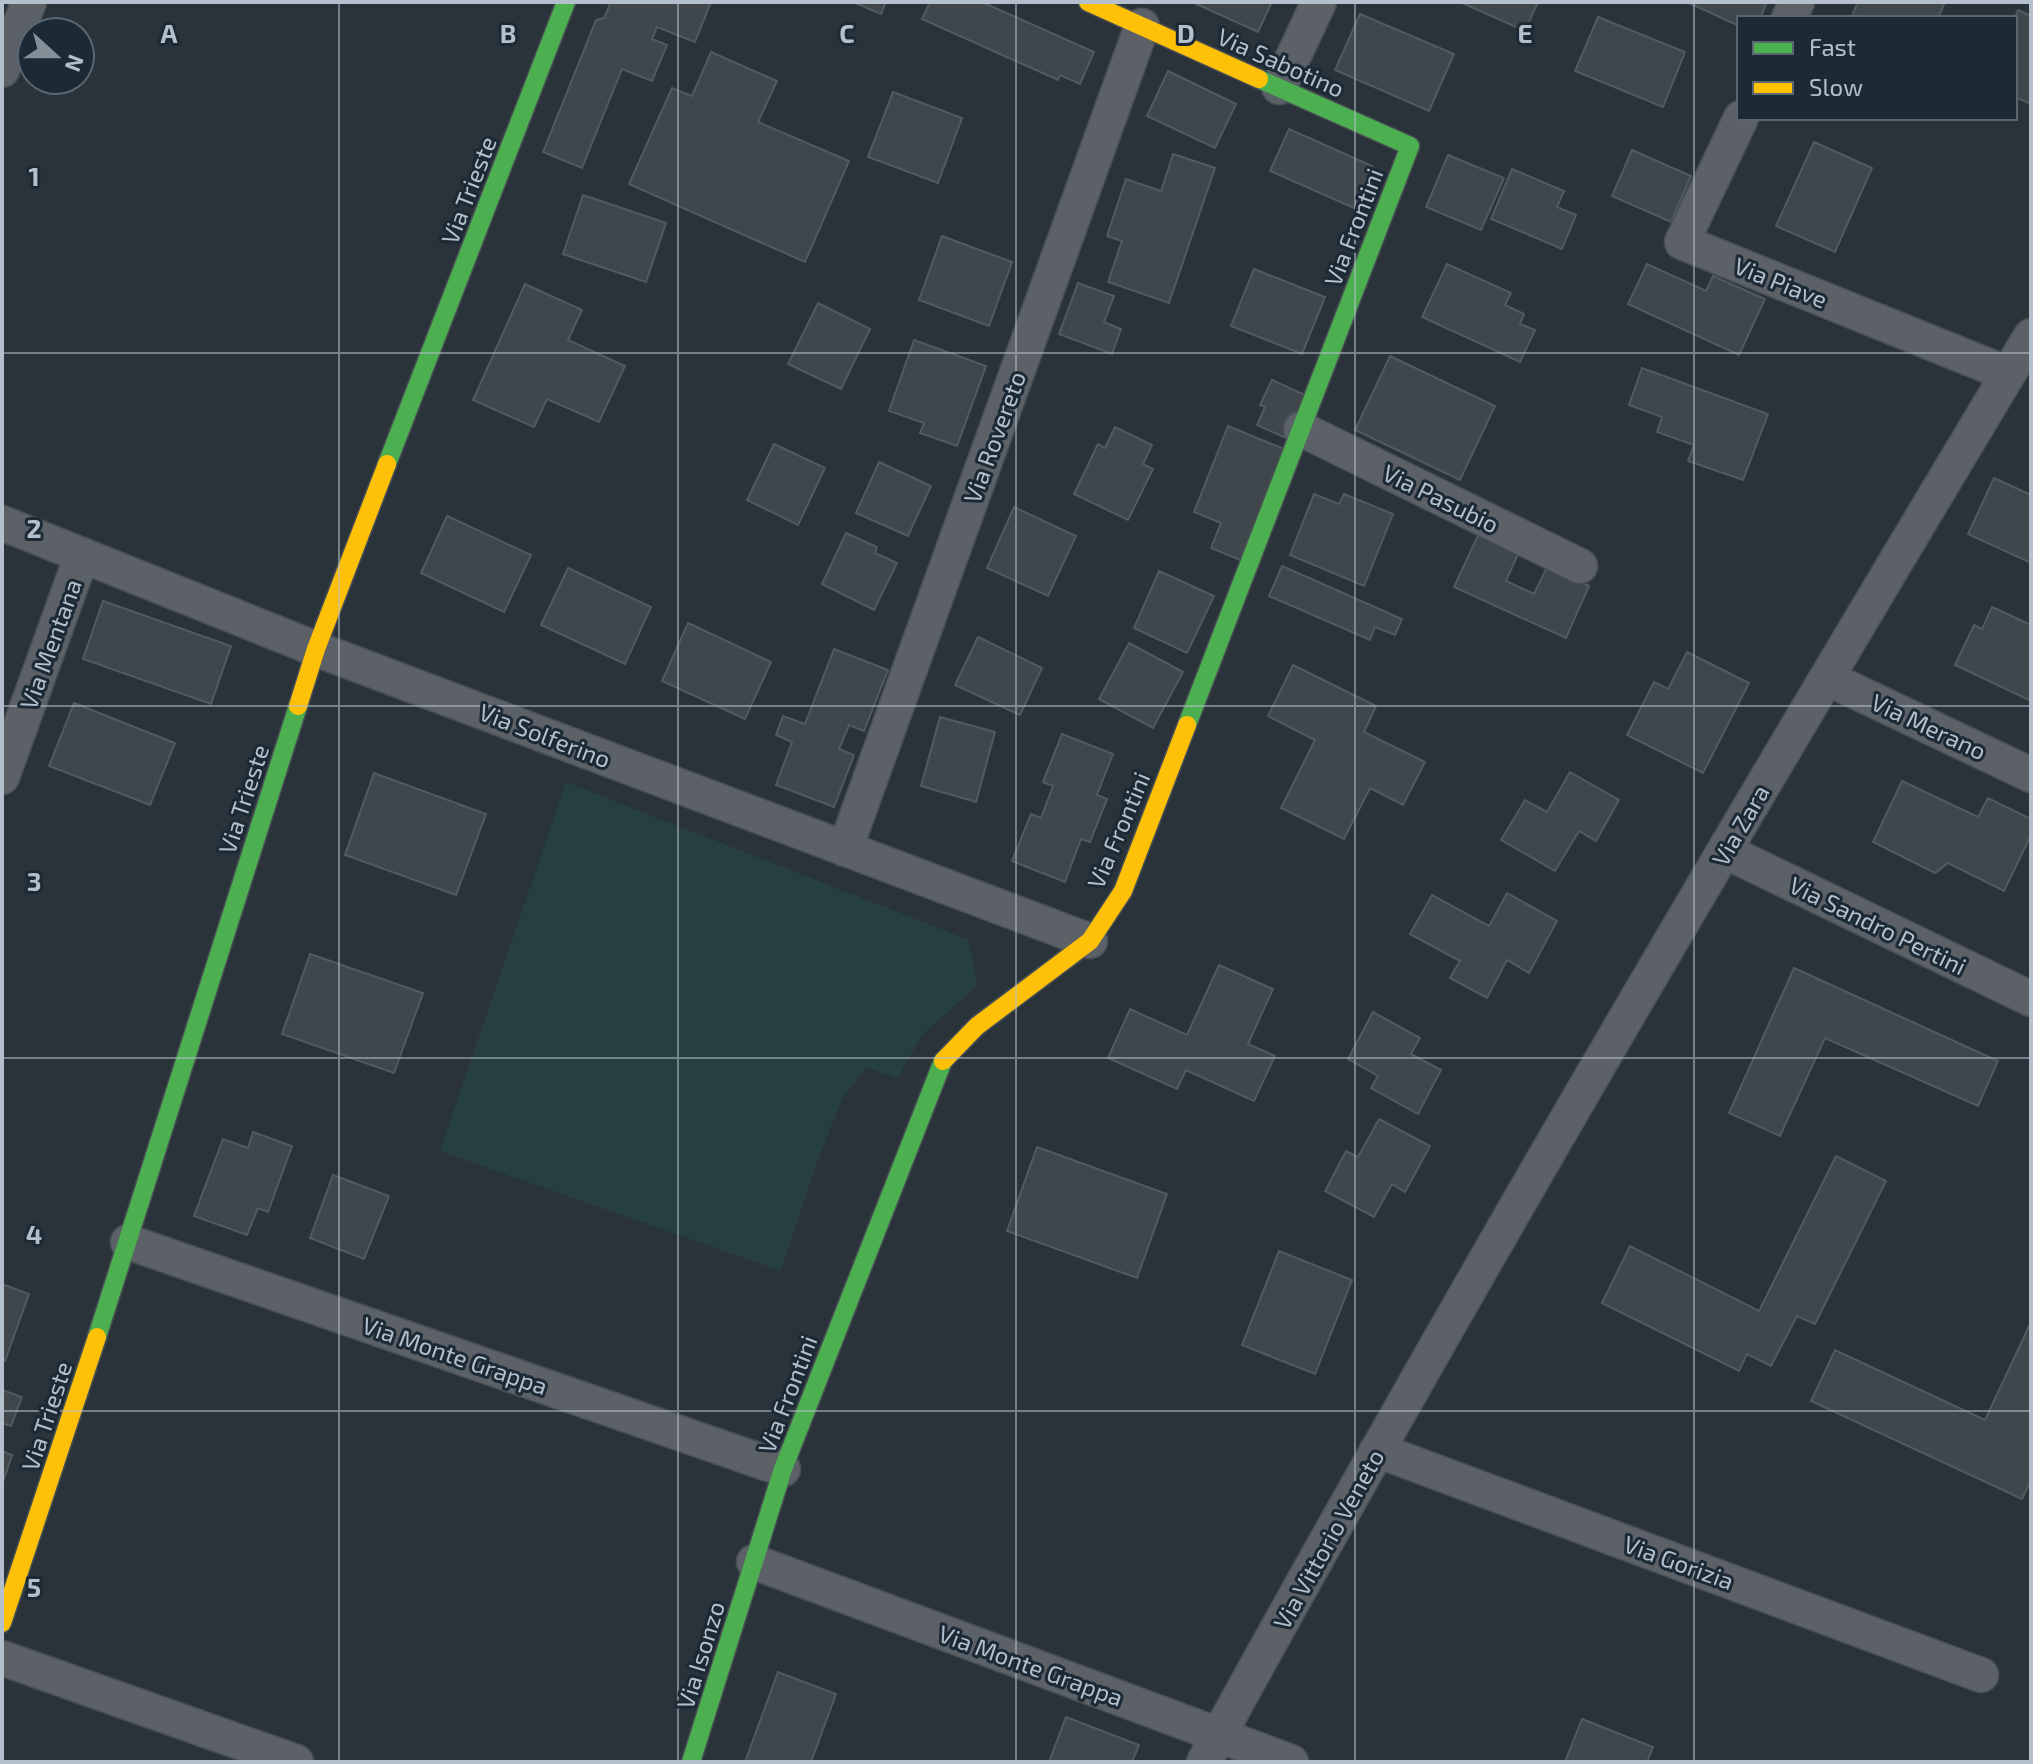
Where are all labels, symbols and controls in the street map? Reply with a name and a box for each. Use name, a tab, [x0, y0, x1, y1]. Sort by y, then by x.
north arrow	[16, 16, 96, 96]
legend	[1737, 16, 2017, 120]
text: A	[161, 17, 178, 48]
text: B	[500, 17, 516, 48]
text: C	[839, 17, 855, 48]
text: D	[1177, 17, 1195, 48]
text: E	[1517, 17, 1533, 48]
street label: Via Sabotino	[1213, 21, 1349, 103]
text: Fast	[1809, 32, 1856, 61]
text: N	[61, 51, 91, 76]
text: Slow	[1809, 72, 1863, 101]
street label: Via Trieste	[434, 132, 502, 248]
text: 1	[28, 160, 40, 191]
street label: Via Frontini	[1317, 164, 1389, 290]
street label: Via Piave	[1730, 250, 1832, 314]
street label: Via Rovereto	[957, 367, 1031, 507]
street label: Via Pasubio	[1378, 457, 1504, 539]
text: 2	[26, 512, 42, 543]
street label: Via Mentana	[13, 575, 87, 713]
street label: Via Merano	[1867, 687, 1991, 765]
street label: Via Solferino	[475, 697, 615, 773]
street label: Via Trieste	[212, 741, 274, 857]
street label: Via Frontini	[1081, 767, 1155, 893]
street label: Via Zara	[1705, 779, 1775, 871]
text: 3	[27, 865, 41, 896]
street label: Via Sandro Pertini	[1785, 870, 1971, 980]
text: 4	[26, 1218, 42, 1249]
street label: Via Monte Grappa	[359, 1310, 551, 1400]
street label: Via Frontini	[751, 1331, 823, 1457]
street label: Via Trieste	[15, 1358, 77, 1474]
street label: Via Vittorio Veneto	[1267, 1444, 1389, 1634]
street label: Via Gorizia	[1620, 1529, 1738, 1595]
text: 5	[27, 1571, 41, 1602]
street label: Via Isonzo	[670, 1598, 730, 1712]
street label: Via Monte Grappa	[935, 1618, 1127, 1712]

